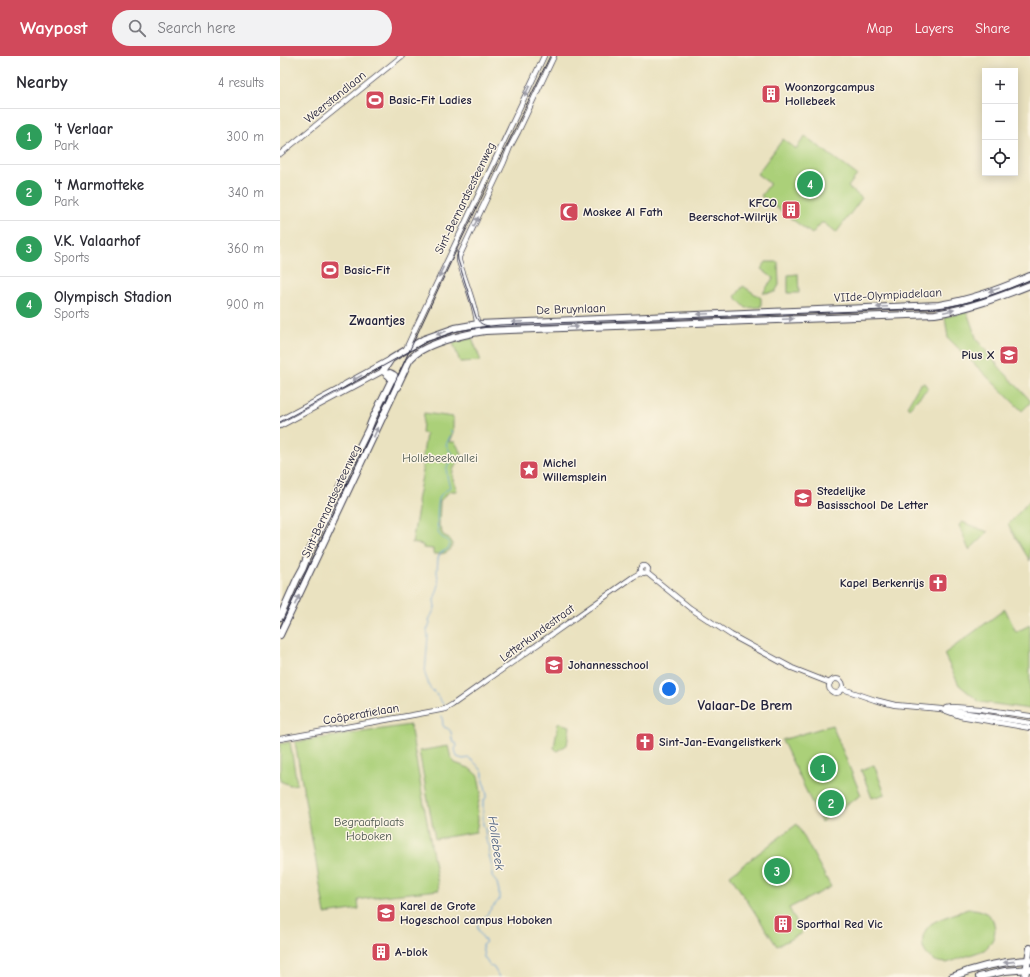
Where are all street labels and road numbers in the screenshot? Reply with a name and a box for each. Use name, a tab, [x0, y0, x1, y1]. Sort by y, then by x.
street label: Weerstandlaan	[301, 68, 369, 126]
street label: Sint-Bernardsesteenweg	[432, 140, 498, 256]
street label: VIIde-Olympiadelaan	[834, 285, 942, 305]
street label: De Bruynlaan	[536, 301, 606, 317]
street label: Sint-Bernardsesteenweg	[299, 442, 363, 560]
street label: Letterkundestraat	[497, 601, 578, 665]
street label: Coöperatielaan	[322, 700, 400, 728]

